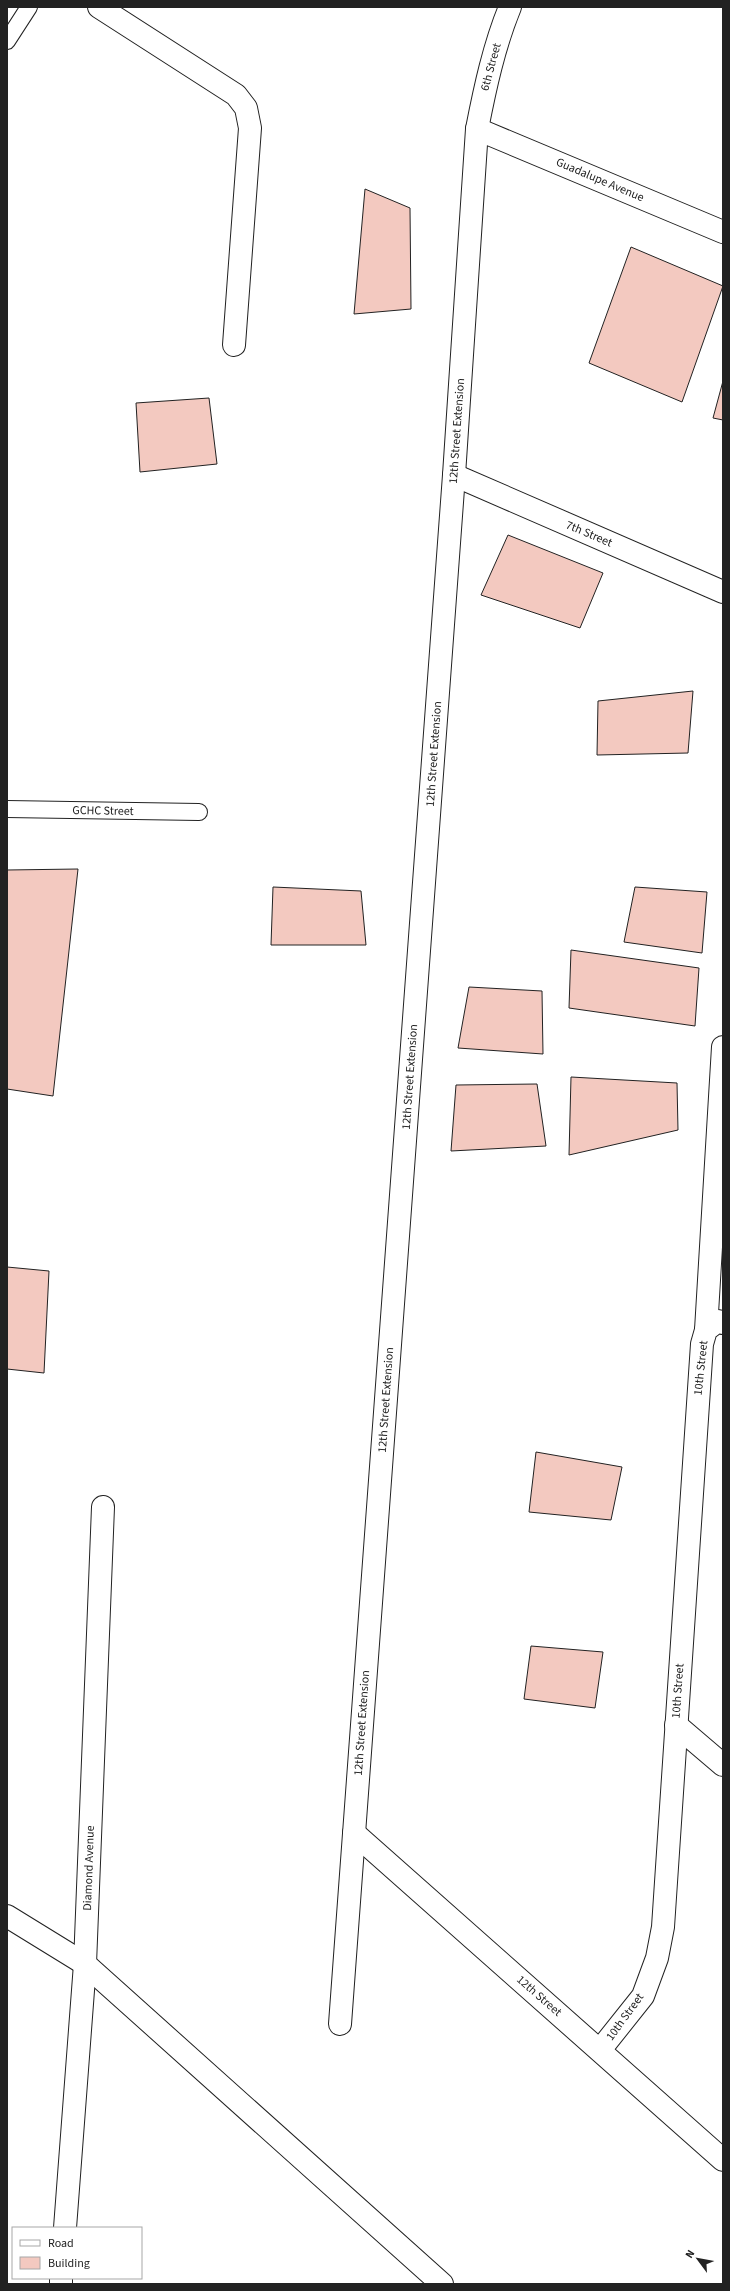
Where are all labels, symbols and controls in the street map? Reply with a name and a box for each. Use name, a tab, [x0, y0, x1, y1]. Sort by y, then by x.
street label: 6th Street	[476, 41, 506, 93]
street label: Guadalupe Avenue	[553, 154, 647, 206]
street label: 12th Street Extension	[445, 378, 469, 484]
street label: 7th Street	[563, 517, 615, 551]
street label: 12th Street Extension	[422, 701, 446, 807]
street label: GCHC Street	[72, 802, 134, 820]
street label: 12th Street Extension	[398, 1024, 422, 1130]
street label: 10th Street	[690, 1340, 712, 1396]
street label: 12th Street Extension	[374, 1347, 398, 1453]
street label: 10th Street	[668, 1663, 688, 1719]
street label: 12th Street Extension	[350, 1670, 374, 1776]
street label: Diamond Avenue	[79, 1825, 99, 1911]
street label: 12th Street	[513, 1972, 565, 2020]
street label: 10th Street	[602, 1990, 648, 2044]
legend	[12, 2227, 142, 2279]
text: Road	[48, 2235, 74, 2252]
north arrow	[678, 2239, 718, 2279]
text: N	[682, 2247, 698, 2261]
text: Building	[48, 2255, 90, 2272]

